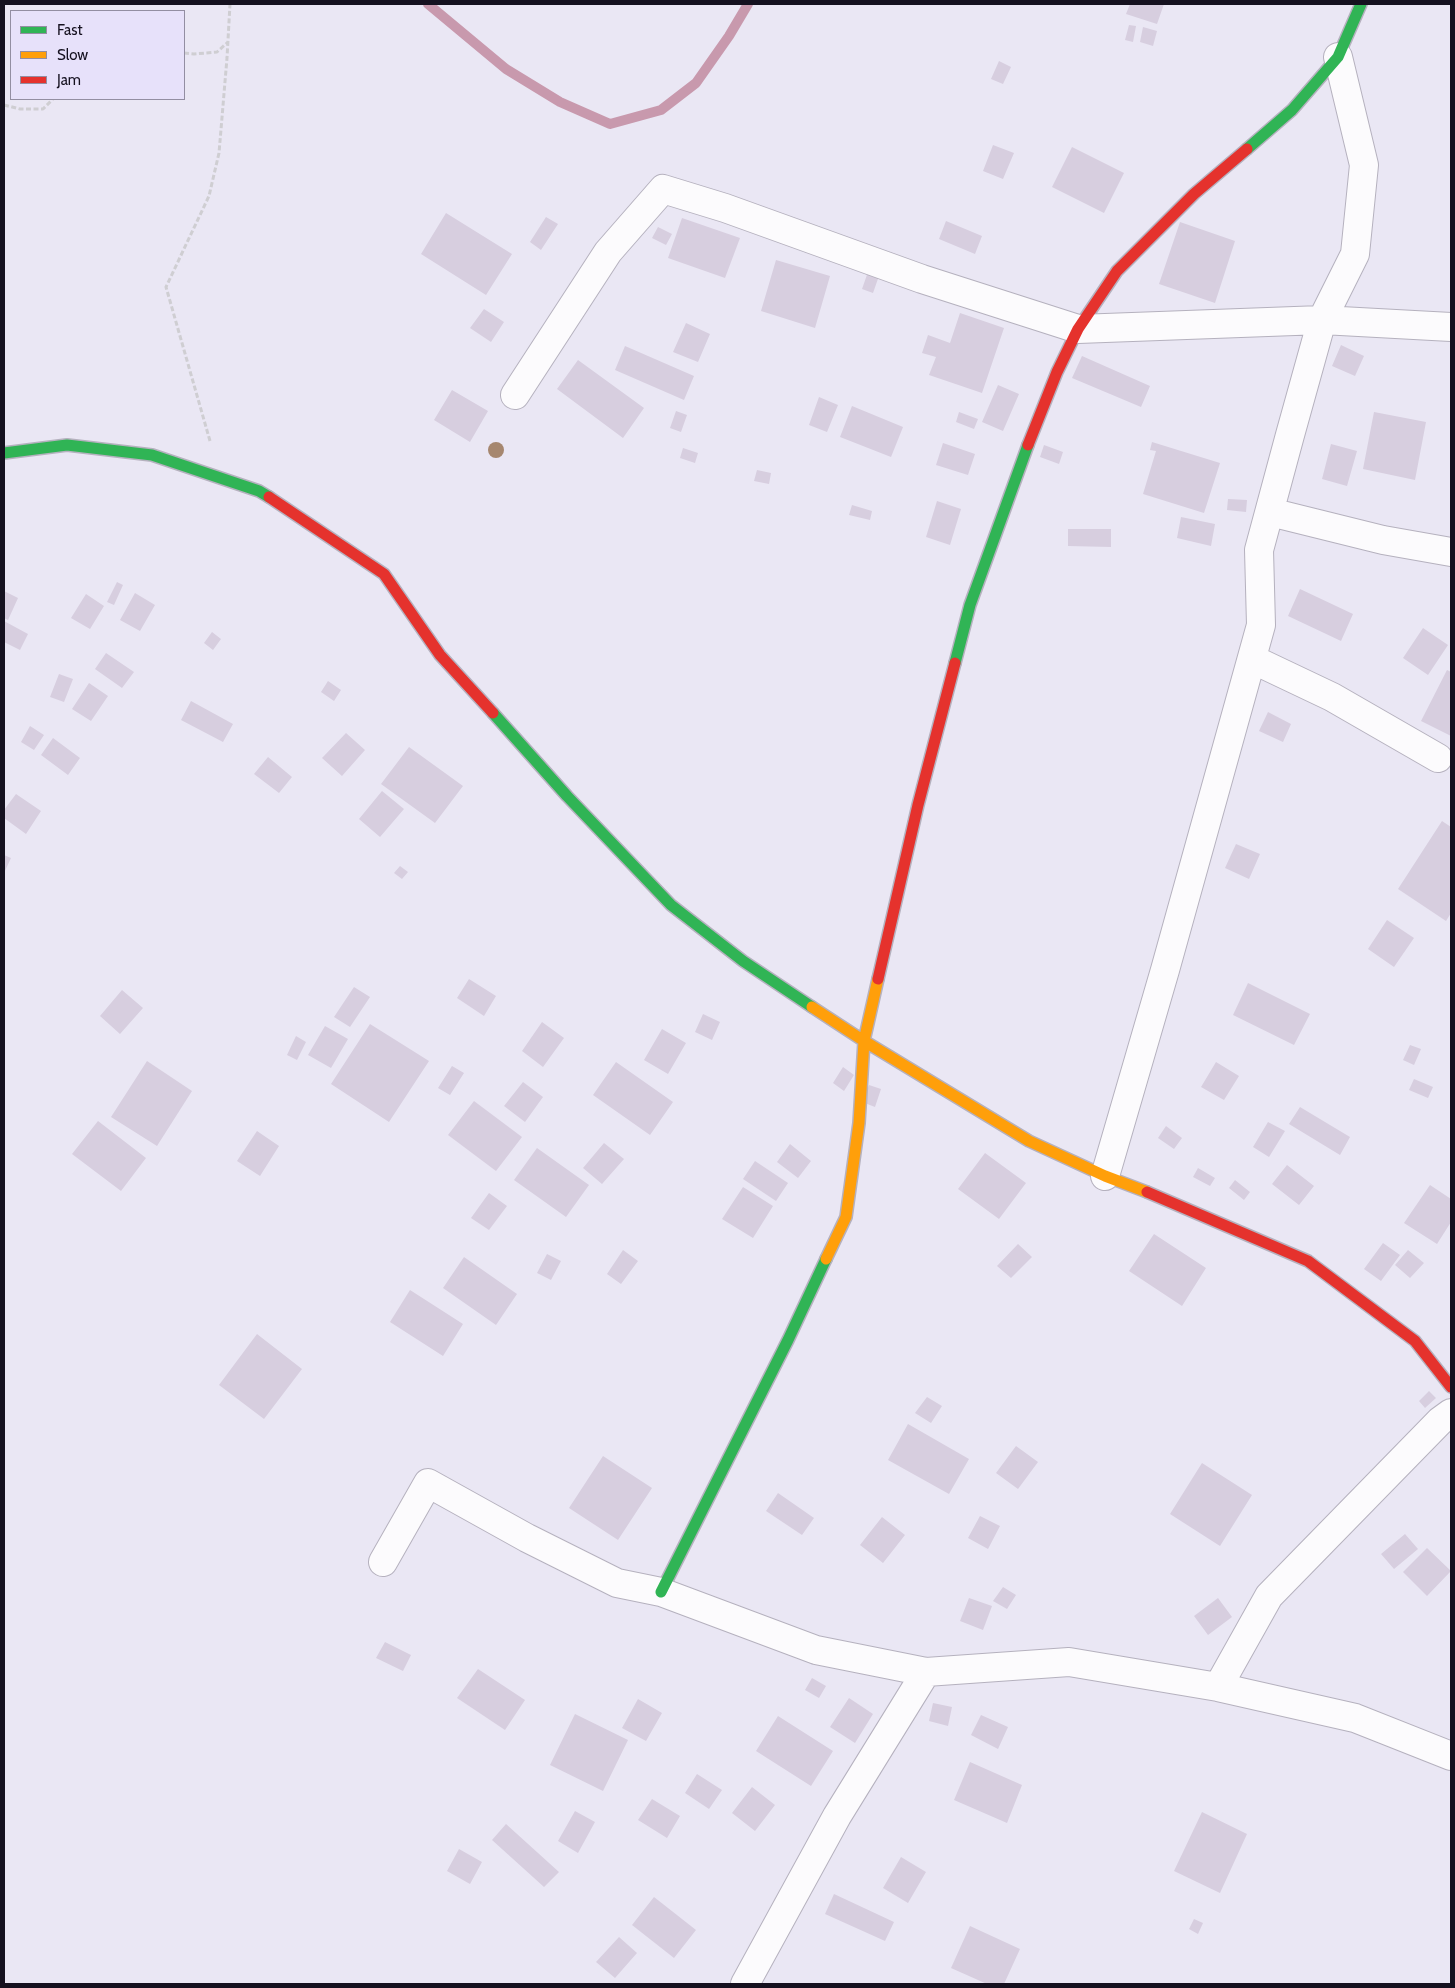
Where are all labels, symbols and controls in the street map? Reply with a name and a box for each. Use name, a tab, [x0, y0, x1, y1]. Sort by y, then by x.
legend	[10, 10, 185, 100]
text: Fast	[57, 21, 82, 39]
text: Slow	[57, 46, 88, 64]
text: Jam	[57, 71, 81, 89]

